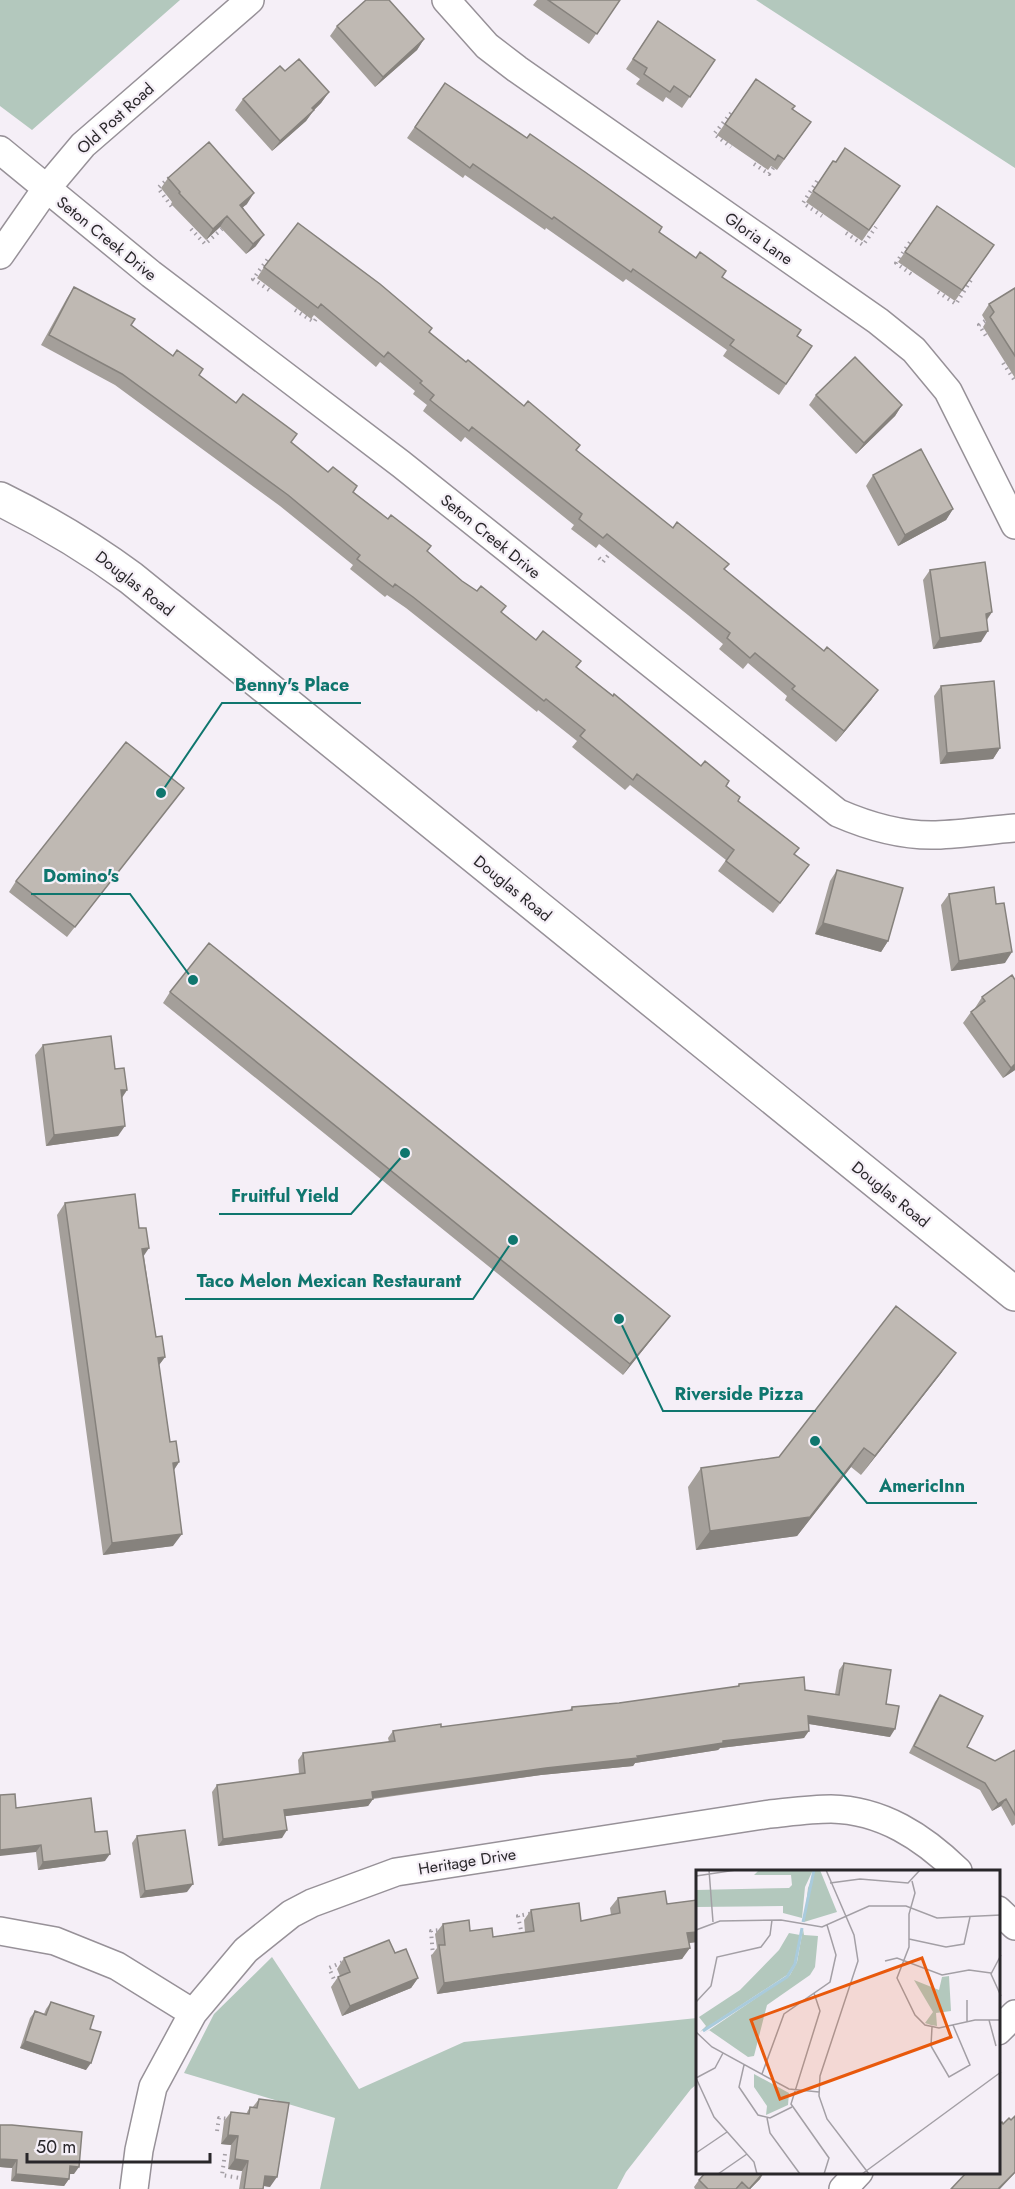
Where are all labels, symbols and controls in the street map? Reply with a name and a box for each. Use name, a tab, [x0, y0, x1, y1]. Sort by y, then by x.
street label: Old Post Road	[72, 77, 159, 159]
street label: Seton Creek Drive	[52, 191, 162, 286]
street label: Gloria Lane	[720, 206, 797, 270]
street label: Seton Creek Drive	[436, 489, 546, 584]
street label: Douglas Road	[90, 545, 179, 621]
callout: Benny's Place	[222, 667, 361, 703]
text: Benny's Place	[235, 672, 349, 698]
street label: Douglas Road	[469, 850, 557, 927]
callout: Domino's	[31, 858, 130, 894]
text: Domino's	[43, 863, 119, 889]
street label: Douglas Road	[847, 1156, 935, 1233]
callout: Fruitful Yield	[219, 1178, 351, 1214]
text: Fruitful Yield	[231, 1183, 339, 1209]
callout: Taco Melon Mexican Restaurant	[185, 1263, 473, 1299]
text: Taco Melon Mexican Restaurant	[197, 1268, 462, 1294]
callout: Riverside Pizza	[663, 1375, 816, 1411]
text: Riverside Pizza	[675, 1381, 803, 1407]
callout: AmericInn	[867, 1467, 977, 1503]
text: AmericInn	[878, 1473, 965, 1499]
street label: Heritage Drive	[417, 1842, 518, 1881]
inset map	[696, 1870, 1000, 2174]
scale bar	[27, 2126, 210, 2164]
text: 50 m	[36, 2134, 76, 2160]

